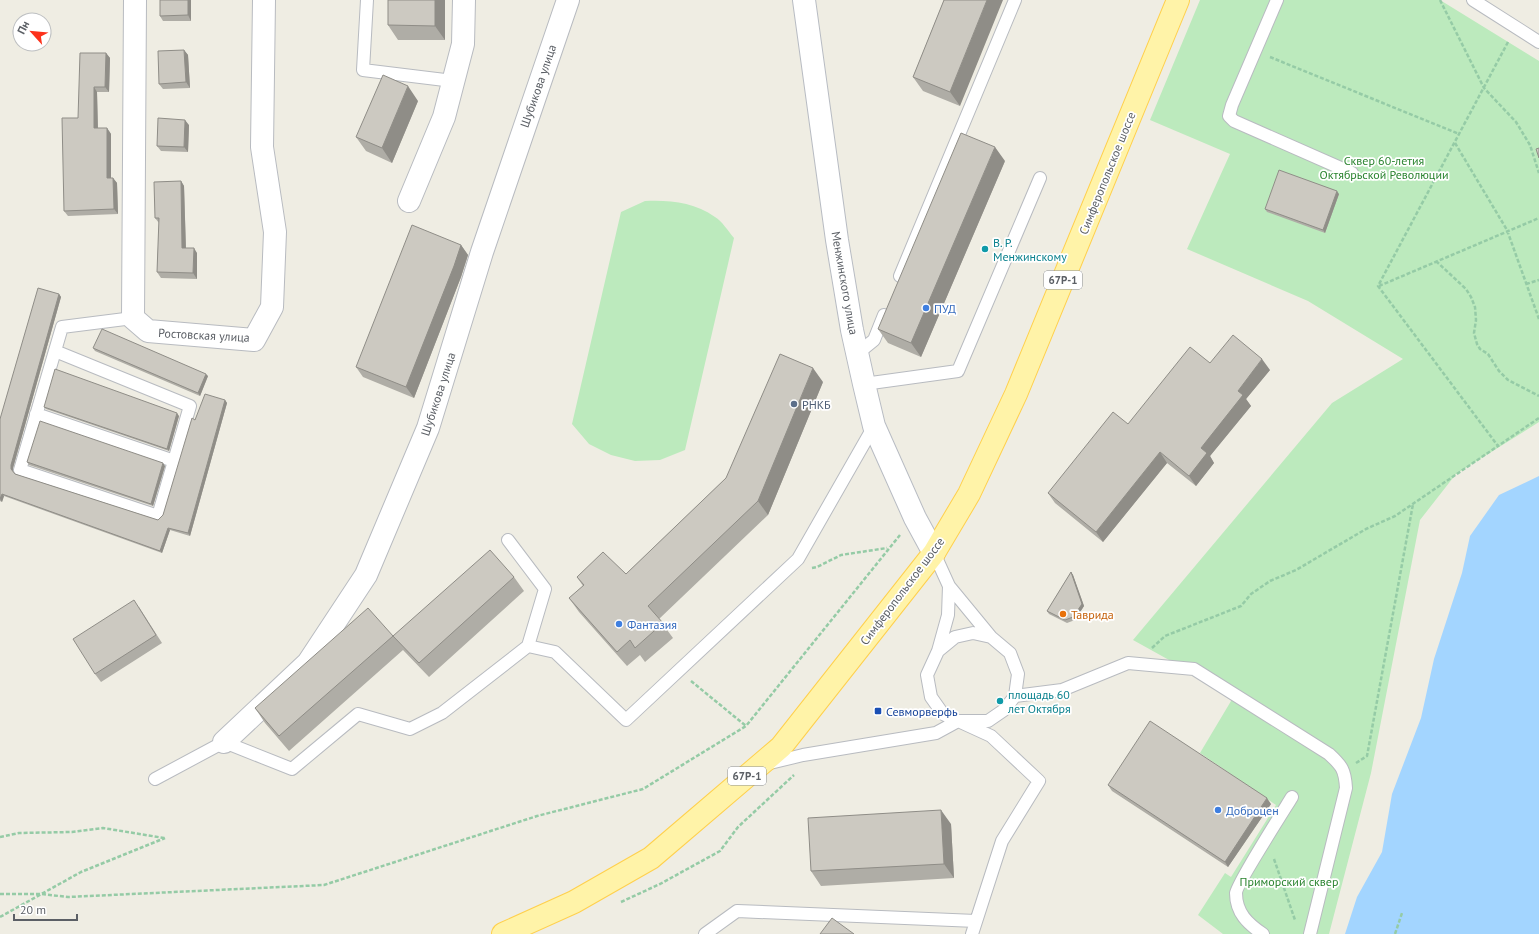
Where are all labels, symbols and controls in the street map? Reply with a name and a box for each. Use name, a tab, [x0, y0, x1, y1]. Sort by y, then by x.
north arrow	[12, 12, 52, 52]
text: Пн	[14, 18, 32, 36]
street label: Шубикова улица	[517, 42, 559, 129]
street label: Симферопольское шоссе	[1076, 109, 1138, 237]
park label: Сквер 60-летия Октябрьской Революции	[1319, 153, 1449, 182]
street label: Менжинского улица	[829, 230, 861, 336]
place label: В. Р. Менжинскому	[993, 235, 1067, 264]
marker: В. Р. Менжинскому	[980, 244, 990, 254]
road number: 67Р-1	[1044, 271, 1082, 289]
place label: ПУД	[934, 301, 956, 316]
marker: ПУД	[921, 303, 931, 313]
street label: Ростовская улица	[158, 325, 250, 345]
street label: Шубикова улица	[417, 350, 459, 438]
place label: РНКБ	[802, 397, 831, 412]
marker: РНКБ	[789, 399, 799, 409]
street label: Симферопольское шоссе	[857, 534, 947, 648]
place label: Таврида	[1071, 607, 1114, 622]
marker: Таврида	[1058, 609, 1068, 619]
place label: Фантазия	[627, 617, 677, 632]
marker: Фантазия	[614, 619, 624, 629]
place label: площадь 60 лет Октября	[1007, 687, 1071, 716]
marker: площадь 60 лет Октября	[995, 696, 1005, 706]
place label: Севморверфь	[886, 704, 958, 719]
marker: Севморверфь	[873, 706, 883, 716]
road number: 67Р-1	[728, 767, 766, 785]
place label: Доброцен	[1226, 803, 1279, 818]
marker: Доброцен	[1213, 805, 1223, 815]
park label: Приморский сквер	[1240, 874, 1338, 889]
scale bar	[14, 896, 77, 922]
text: 20 m	[20, 902, 46, 917]

